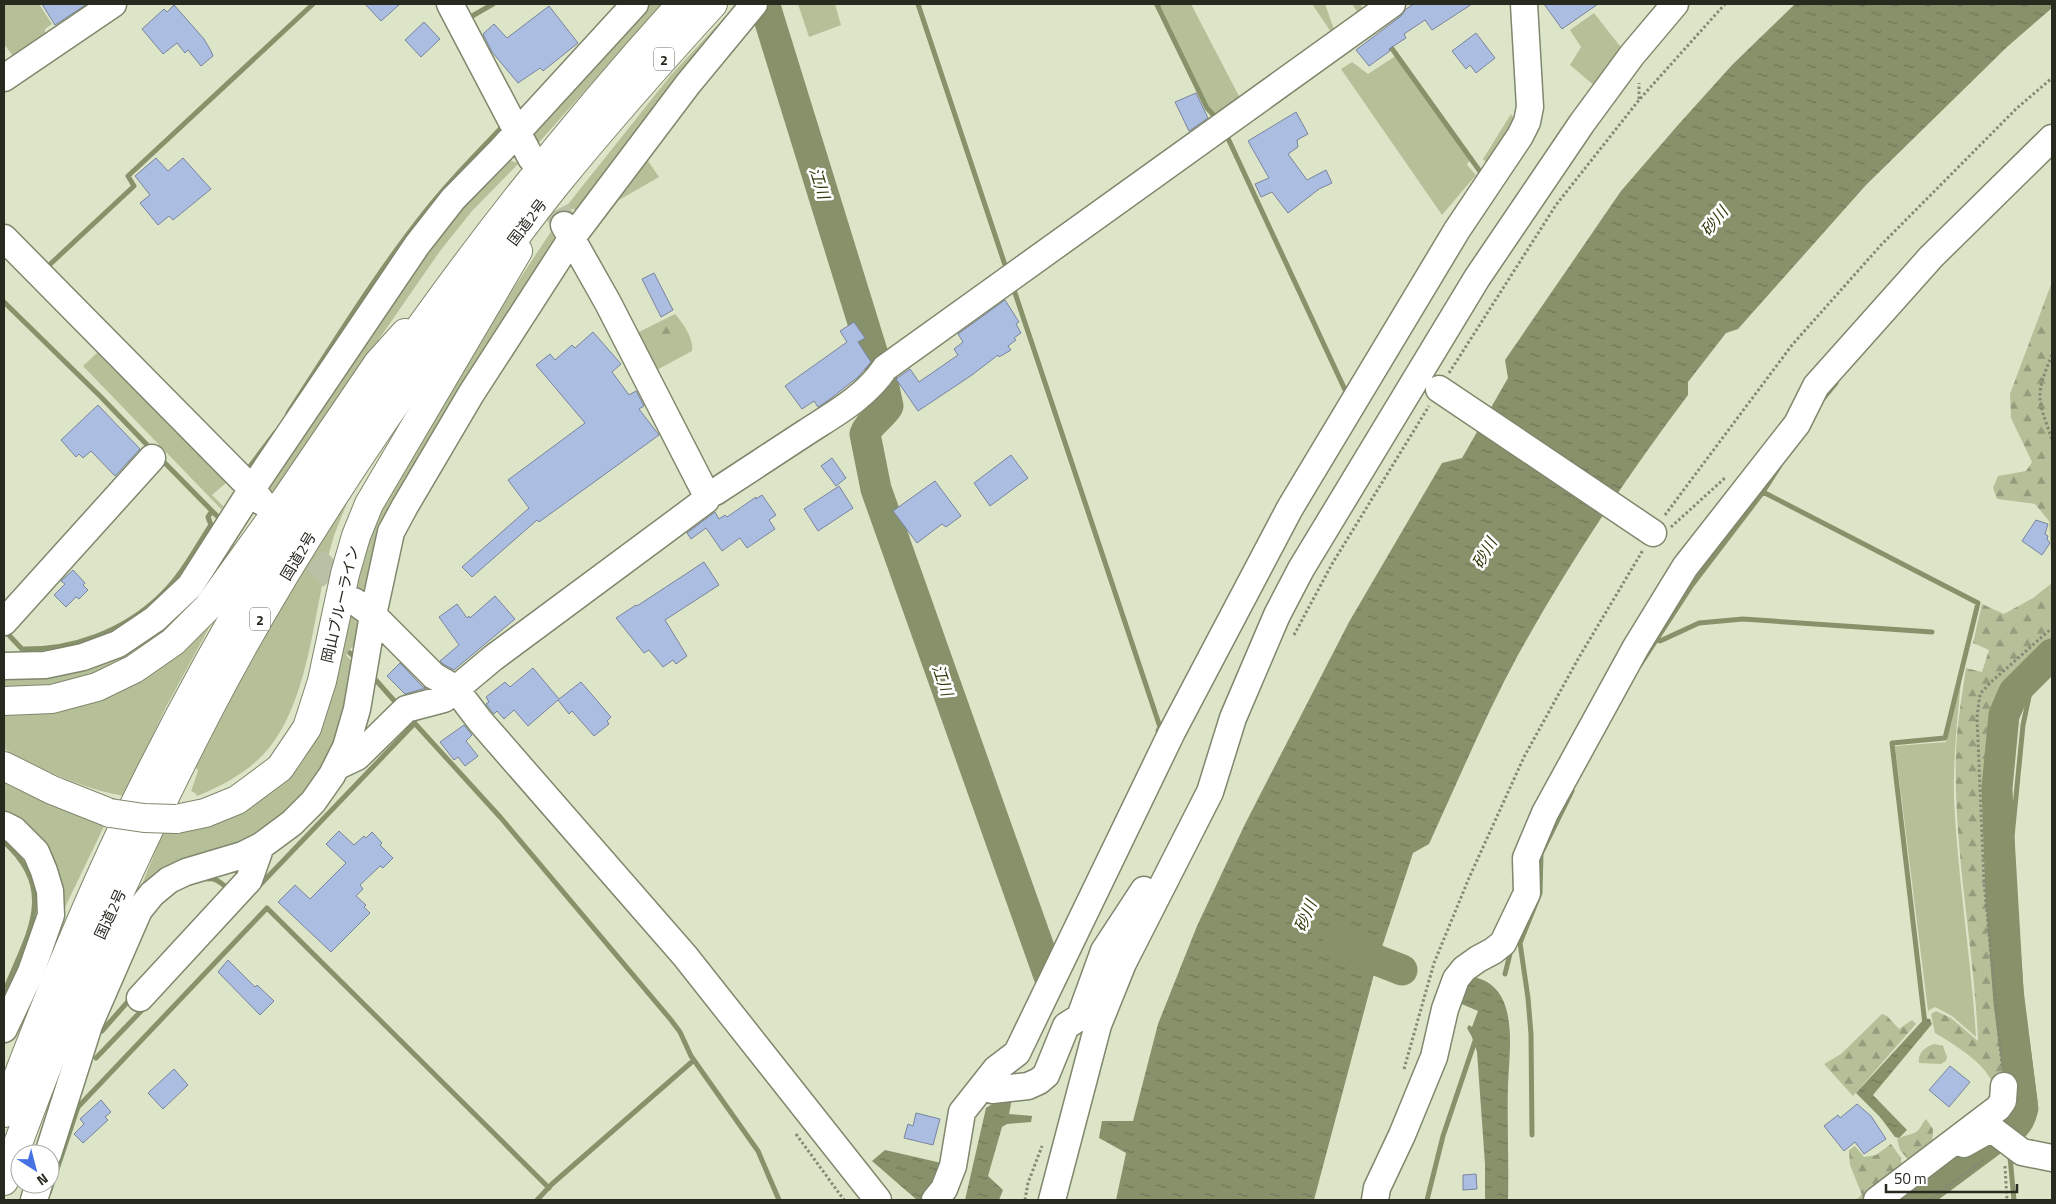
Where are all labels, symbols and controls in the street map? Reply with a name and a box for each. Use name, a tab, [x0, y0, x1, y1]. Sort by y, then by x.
road number: 2	[654, 48, 674, 70]
water label: 江川	[804, 164, 837, 204]
street label: 国道2号	[502, 194, 552, 250]
water label: 砂川	[1695, 199, 1735, 241]
street label: 国道2号	[274, 527, 322, 585]
water label: 砂川	[1466, 531, 1503, 573]
street label: 岡山ブルーライン	[315, 543, 365, 665]
road number: 2	[250, 608, 270, 630]
water label: 江川	[926, 661, 960, 701]
street label: 国道2号	[88, 885, 132, 943]
water label: 砂川	[1288, 895, 1323, 935]
north arrow	[10, 1144, 60, 1194]
scale bar	[1886, 1162, 2017, 1194]
text: 50 m	[1894, 1167, 1927, 1190]
text: N	[33, 1169, 53, 1191]

